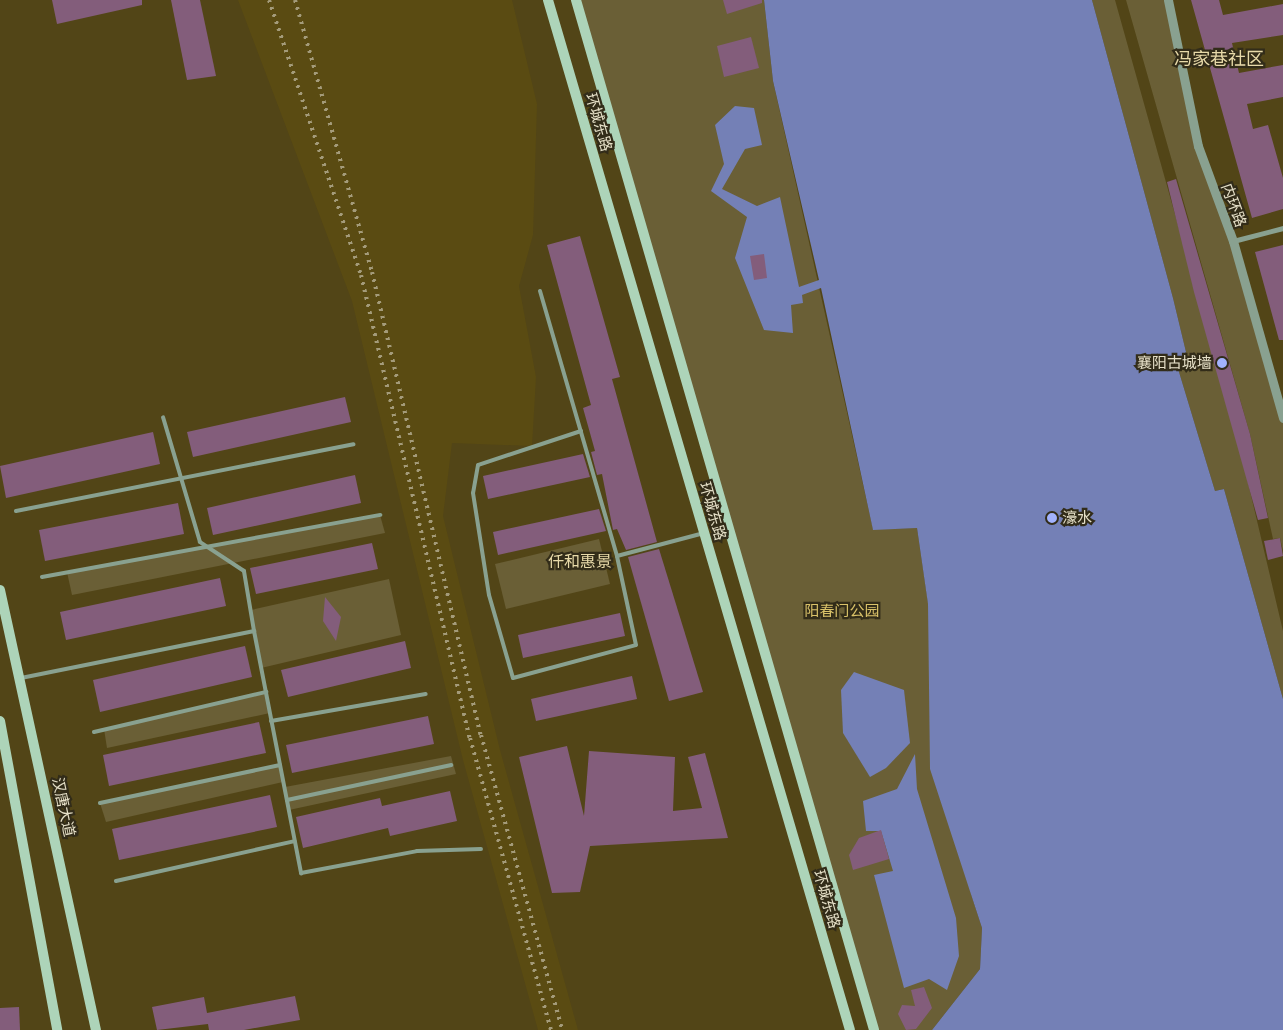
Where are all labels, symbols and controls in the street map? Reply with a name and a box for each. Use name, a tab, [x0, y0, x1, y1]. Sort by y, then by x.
district label: 冯家巷社区	[1174, 48, 1264, 70]
street label: 环城东路	[582, 91, 616, 153]
street label: 内环路	[1218, 181, 1250, 229]
place label: 襄阳古城墙	[1137, 354, 1212, 372]
marker: 襄阳古城墙	[1216, 357, 1228, 369]
street label: 环城东路	[696, 480, 730, 542]
place label: 濠水	[1062, 509, 1092, 527]
marker: 濠水	[1046, 512, 1058, 524]
district label: 仟和惠景	[548, 552, 612, 572]
park label: 阳春门公园	[805, 602, 879, 620]
street label: 汉唐大道	[49, 776, 79, 838]
street label: 环城东路	[810, 868, 844, 930]

